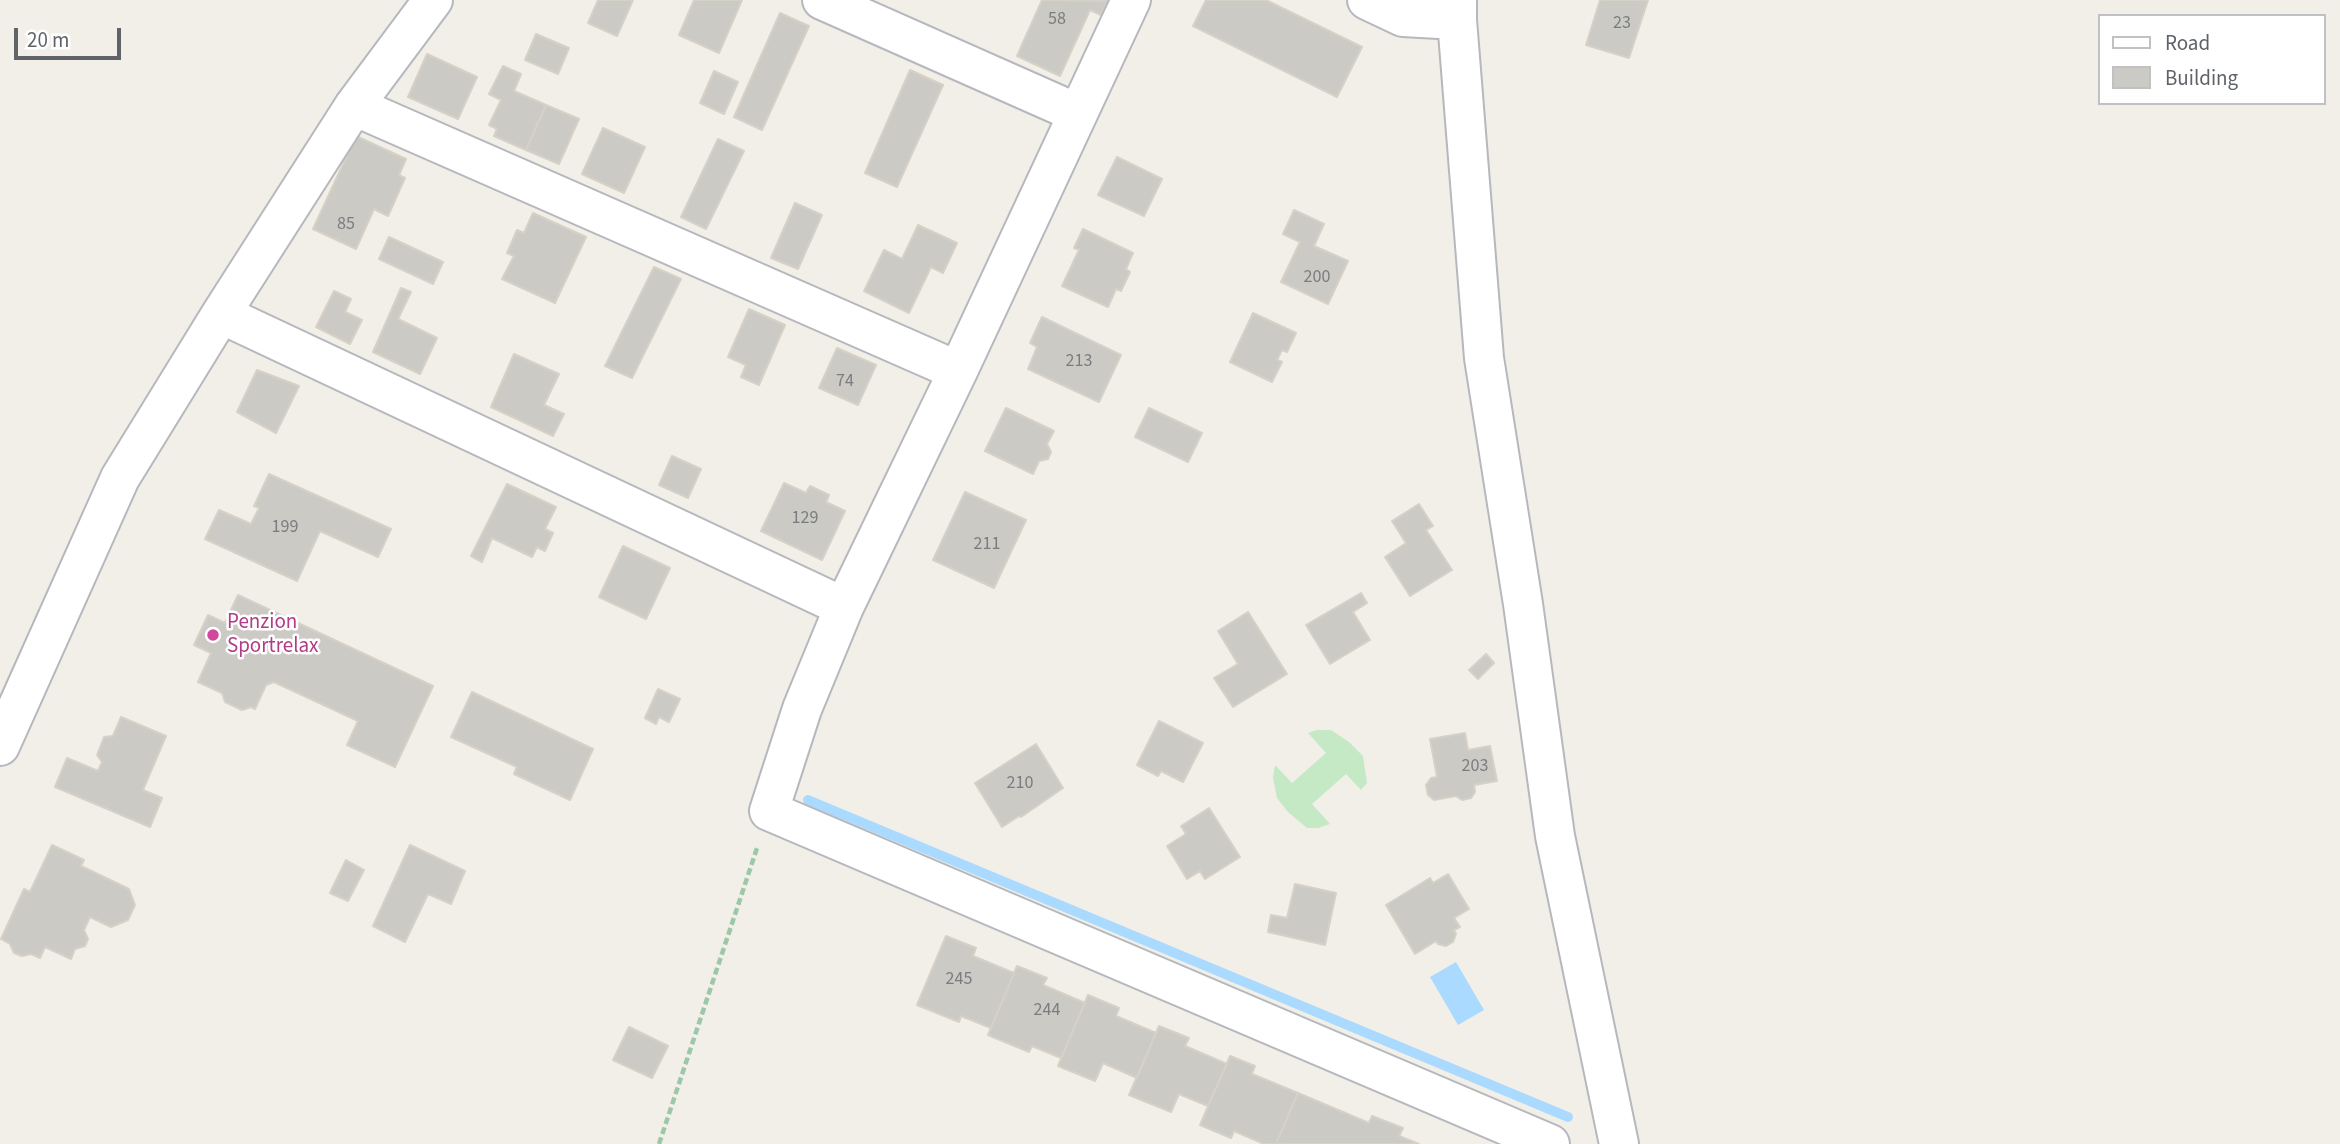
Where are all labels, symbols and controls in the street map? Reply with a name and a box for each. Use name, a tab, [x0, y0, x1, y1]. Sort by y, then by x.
house number: 58	[1048, 9, 1066, 31]
house number: 23	[1613, 13, 1631, 35]
scale bar	[18, 14, 124, 58]
legend	[2098, 14, 2326, 105]
text: 20 m	[27, 25, 69, 55]
text: Road	[2165, 28, 2210, 58]
text: Building	[2165, 63, 2238, 93]
house number: 85	[337, 214, 355, 236]
house number: 200	[1304, 267, 1330, 289]
house number: 213	[1066, 351, 1092, 373]
house number: 74	[836, 371, 854, 393]
house number: 129	[792, 508, 818, 530]
house number: 199	[272, 517, 298, 539]
house number: 211	[974, 534, 1000, 556]
place label: Penzion Sportrelax	[227, 610, 318, 660]
marker: Penzion Sportrelax	[205, 627, 221, 643]
house number: 203	[1462, 756, 1488, 778]
house number: 210	[1007, 773, 1033, 795]
house number: 245	[946, 969, 972, 991]
house number: 244	[1034, 1000, 1060, 1022]

